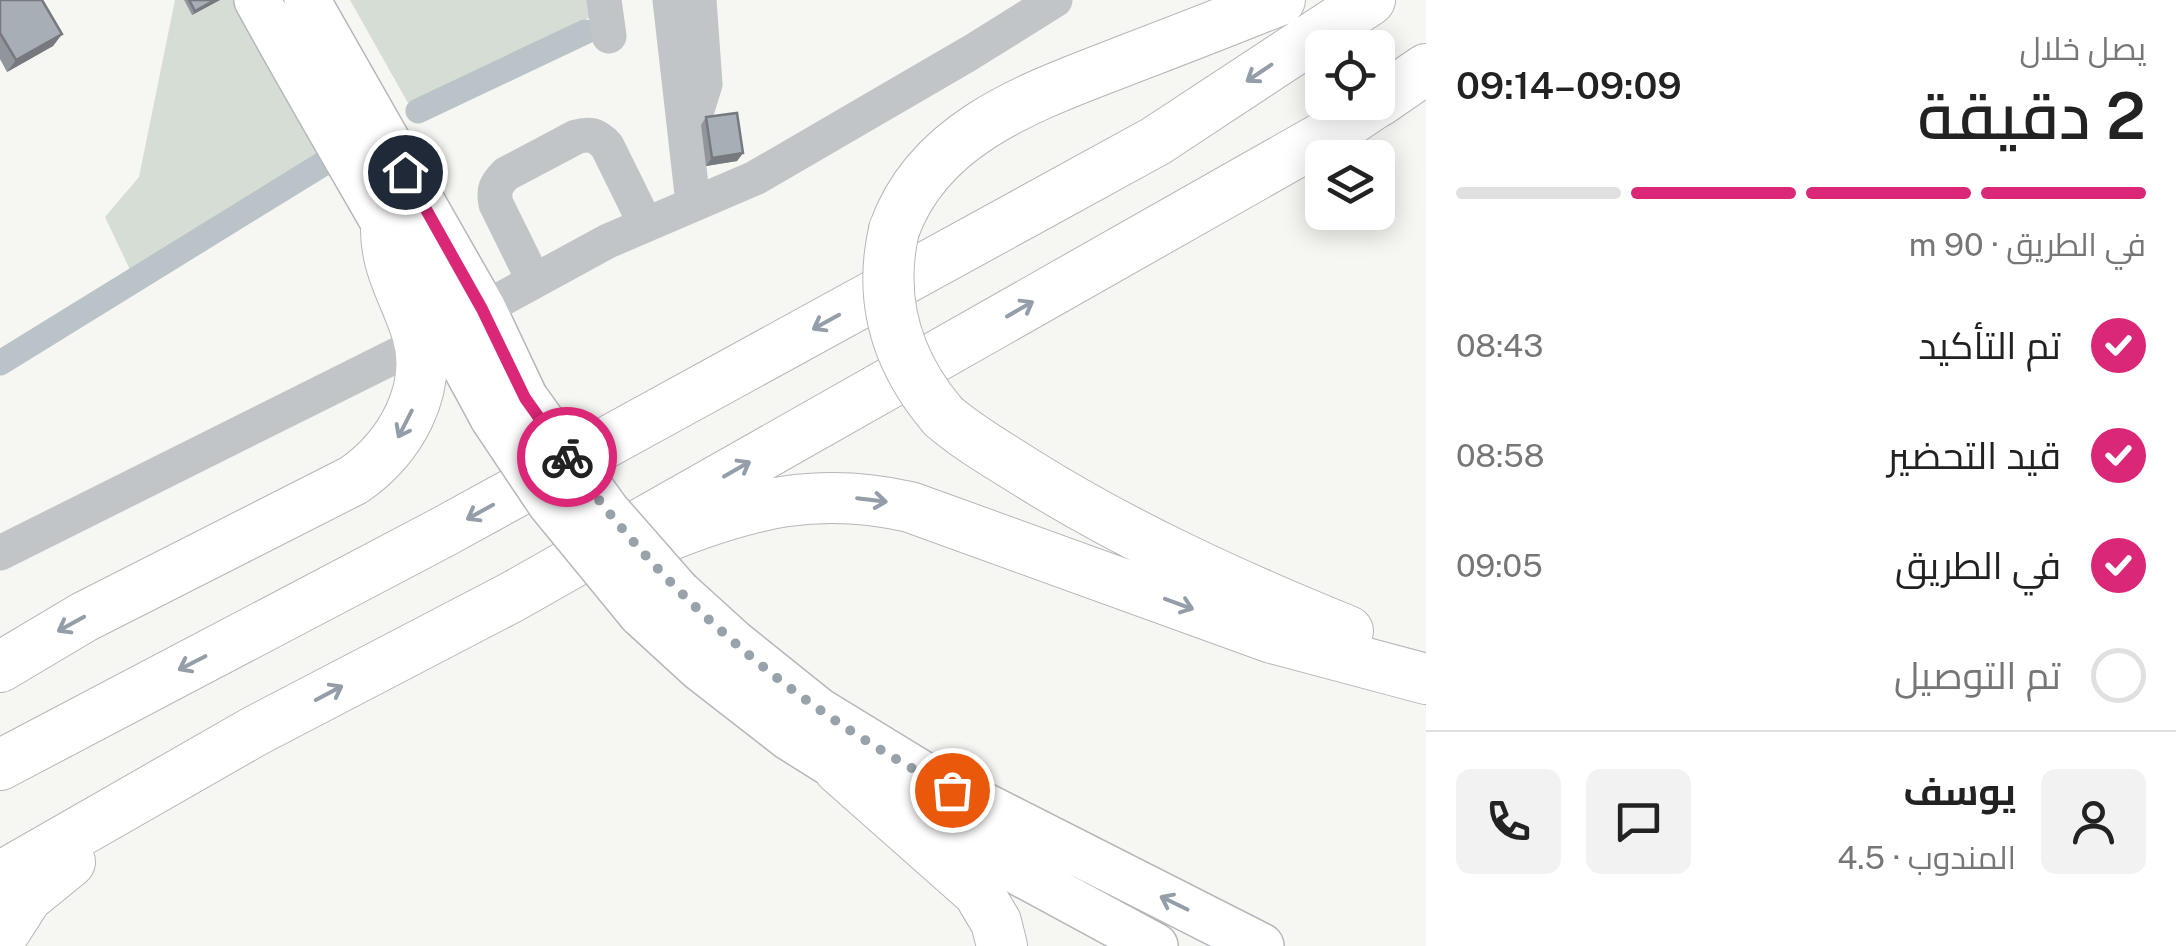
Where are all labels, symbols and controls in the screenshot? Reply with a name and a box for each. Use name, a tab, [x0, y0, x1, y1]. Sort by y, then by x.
map controls	[1305, 30, 1395, 230]
button: locate	[1305, 30, 1395, 120]
text: يصل خلال	[2019, 30, 2146, 67]
one-way arrow	[1246, 62, 1274, 83]
text: 09:09–09:14	[1456, 63, 1682, 108]
text: 2 دقيقة	[1918, 77, 2146, 154]
pin	[363, 130, 448, 215]
button: layers	[1305, 140, 1395, 230]
icon: home	[378, 145, 433, 200]
text: في الطريق · 90 m	[1909, 226, 2146, 263]
one-way arrow	[1005, 299, 1034, 319]
one-way arrow	[812, 313, 841, 333]
icon: check	[2091, 318, 2146, 373]
text: تم التأكيد	[1918, 323, 2061, 368]
text: 08:43	[1456, 327, 1543, 364]
courier	[517, 407, 617, 507]
one-way arrow	[395, 408, 414, 438]
icon: check	[2091, 428, 2146, 483]
icon: bike	[540, 430, 595, 485]
text: قيد التحضير	[1887, 433, 2061, 478]
text: 08:58	[1456, 437, 1545, 474]
one-way arrow	[722, 459, 751, 479]
one-way arrow	[855, 491, 887, 510]
one-way arrow	[465, 503, 495, 522]
icon: check	[2091, 538, 2146, 593]
text: في الطريق	[1895, 543, 2061, 588]
text: 09:05	[1456, 547, 1543, 584]
one-way arrow	[1162, 596, 1193, 614]
one-way arrow	[57, 614, 86, 634]
text: تم التوصيل	[1894, 653, 2061, 698]
one-way arrow	[177, 654, 207, 673]
one-way arrow	[314, 682, 344, 702]
pin	[910, 748, 995, 833]
icon: bag	[925, 763, 980, 818]
button: phone	[1456, 769, 1561, 874]
button: chat	[1586, 769, 1691, 874]
text: يوسف	[1903, 769, 2016, 814]
button: person	[2041, 769, 2146, 874]
text: المندوب · 4.5	[1837, 839, 2016, 876]
one-way arrow	[1159, 892, 1189, 911]

